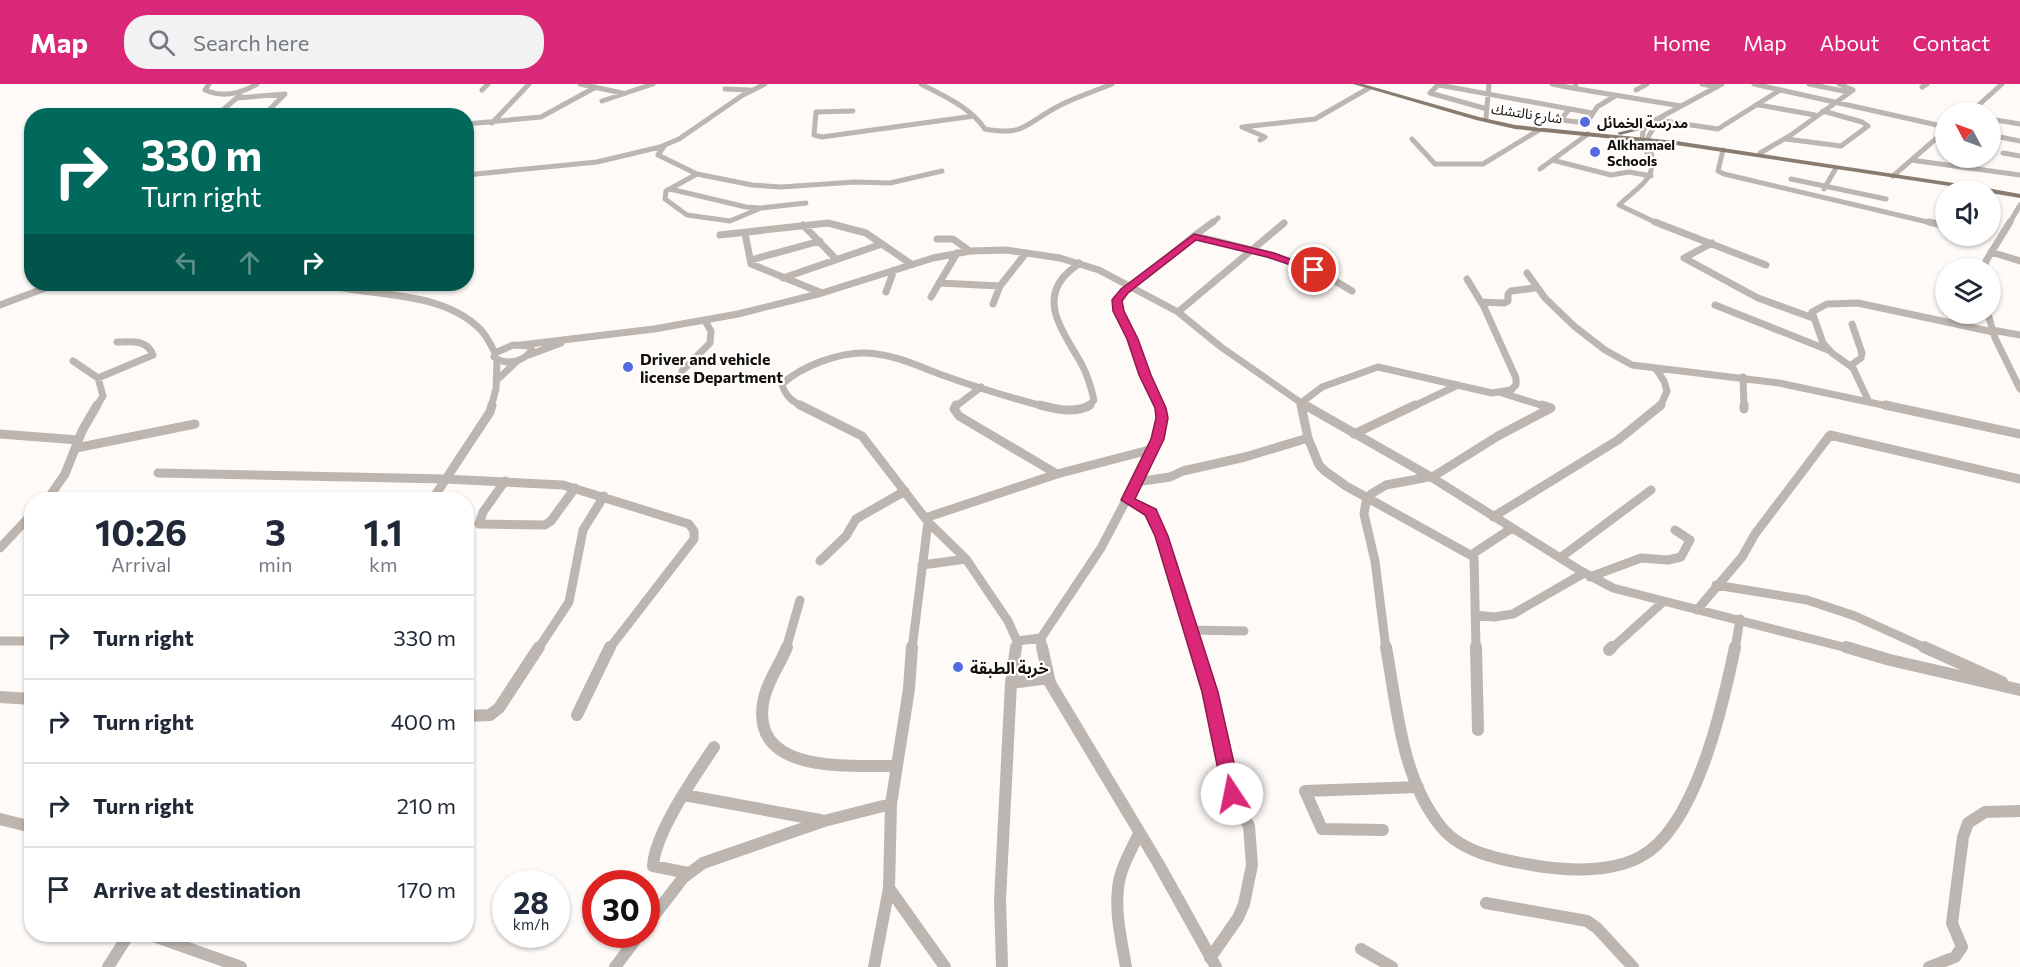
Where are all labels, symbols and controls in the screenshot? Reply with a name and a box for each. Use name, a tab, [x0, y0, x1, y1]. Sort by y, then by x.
search box	[124, 15, 544, 69]
text: Map	[30, 25, 88, 59]
icon: search	[145, 26, 178, 59]
text: Search here	[193, 29, 309, 56]
text: Home	[1653, 30, 1710, 55]
text: Map	[1743, 30, 1787, 55]
text: About	[1820, 30, 1879, 55]
text: Contact	[1912, 30, 1990, 55]
street label: شارع نالتشك	[1490, 100, 1564, 129]
north arrow	[1935, 102, 2001, 168]
map controls	[1935, 102, 2001, 324]
place label: مدرسة الخمائل	[1597, 114, 1688, 132]
marker: مدرسة الخمائل	[1578, 115, 1592, 129]
text: 330 m	[141, 128, 262, 180]
icon: right	[42, 132, 120, 210]
place label: Alkhamael Schools	[1607, 136, 1675, 169]
marker: Alkhamael Schools	[1588, 145, 1602, 159]
text: Turn right	[141, 180, 261, 213]
button: sound	[1935, 180, 2001, 246]
pin	[1288, 244, 1339, 295]
icon: left	[170, 246, 203, 279]
icon: ahead	[233, 246, 266, 279]
icon: right	[296, 246, 329, 279]
icon: arrive	[1297, 253, 1330, 286]
button: layers	[1935, 258, 2001, 324]
place label: Driver and vehicle license Department	[640, 349, 783, 386]
marker: Driver and vehicle license Department	[621, 360, 635, 374]
text: 10:26	[95, 509, 187, 553]
text: 3	[265, 509, 286, 553]
text: 1.1	[363, 509, 403, 553]
text: Arrival	[111, 552, 171, 576]
text: min	[258, 552, 292, 576]
text: km	[369, 552, 397, 576]
icon: right	[42, 621, 75, 654]
text: Turn right	[93, 624, 194, 651]
text: 330 m	[393, 624, 456, 651]
place label: خربة الطبقة	[970, 658, 1049, 678]
marker: خربة الطبقة	[951, 660, 965, 674]
icon: right	[42, 705, 75, 738]
text: Turn right	[93, 708, 194, 735]
text: 400 m	[391, 708, 456, 735]
position arrow	[1200, 762, 1264, 826]
icon: right	[42, 789, 75, 822]
text: Turn right	[93, 792, 194, 819]
text: 210 m	[397, 792, 456, 819]
speed limit sign: 30	[582, 870, 660, 948]
icon: arrive	[42, 873, 75, 906]
text: Arrive at destination	[93, 876, 301, 903]
text: 170 m	[397, 876, 456, 903]
text: 28	[513, 883, 549, 920]
text: km/h	[513, 915, 549, 933]

